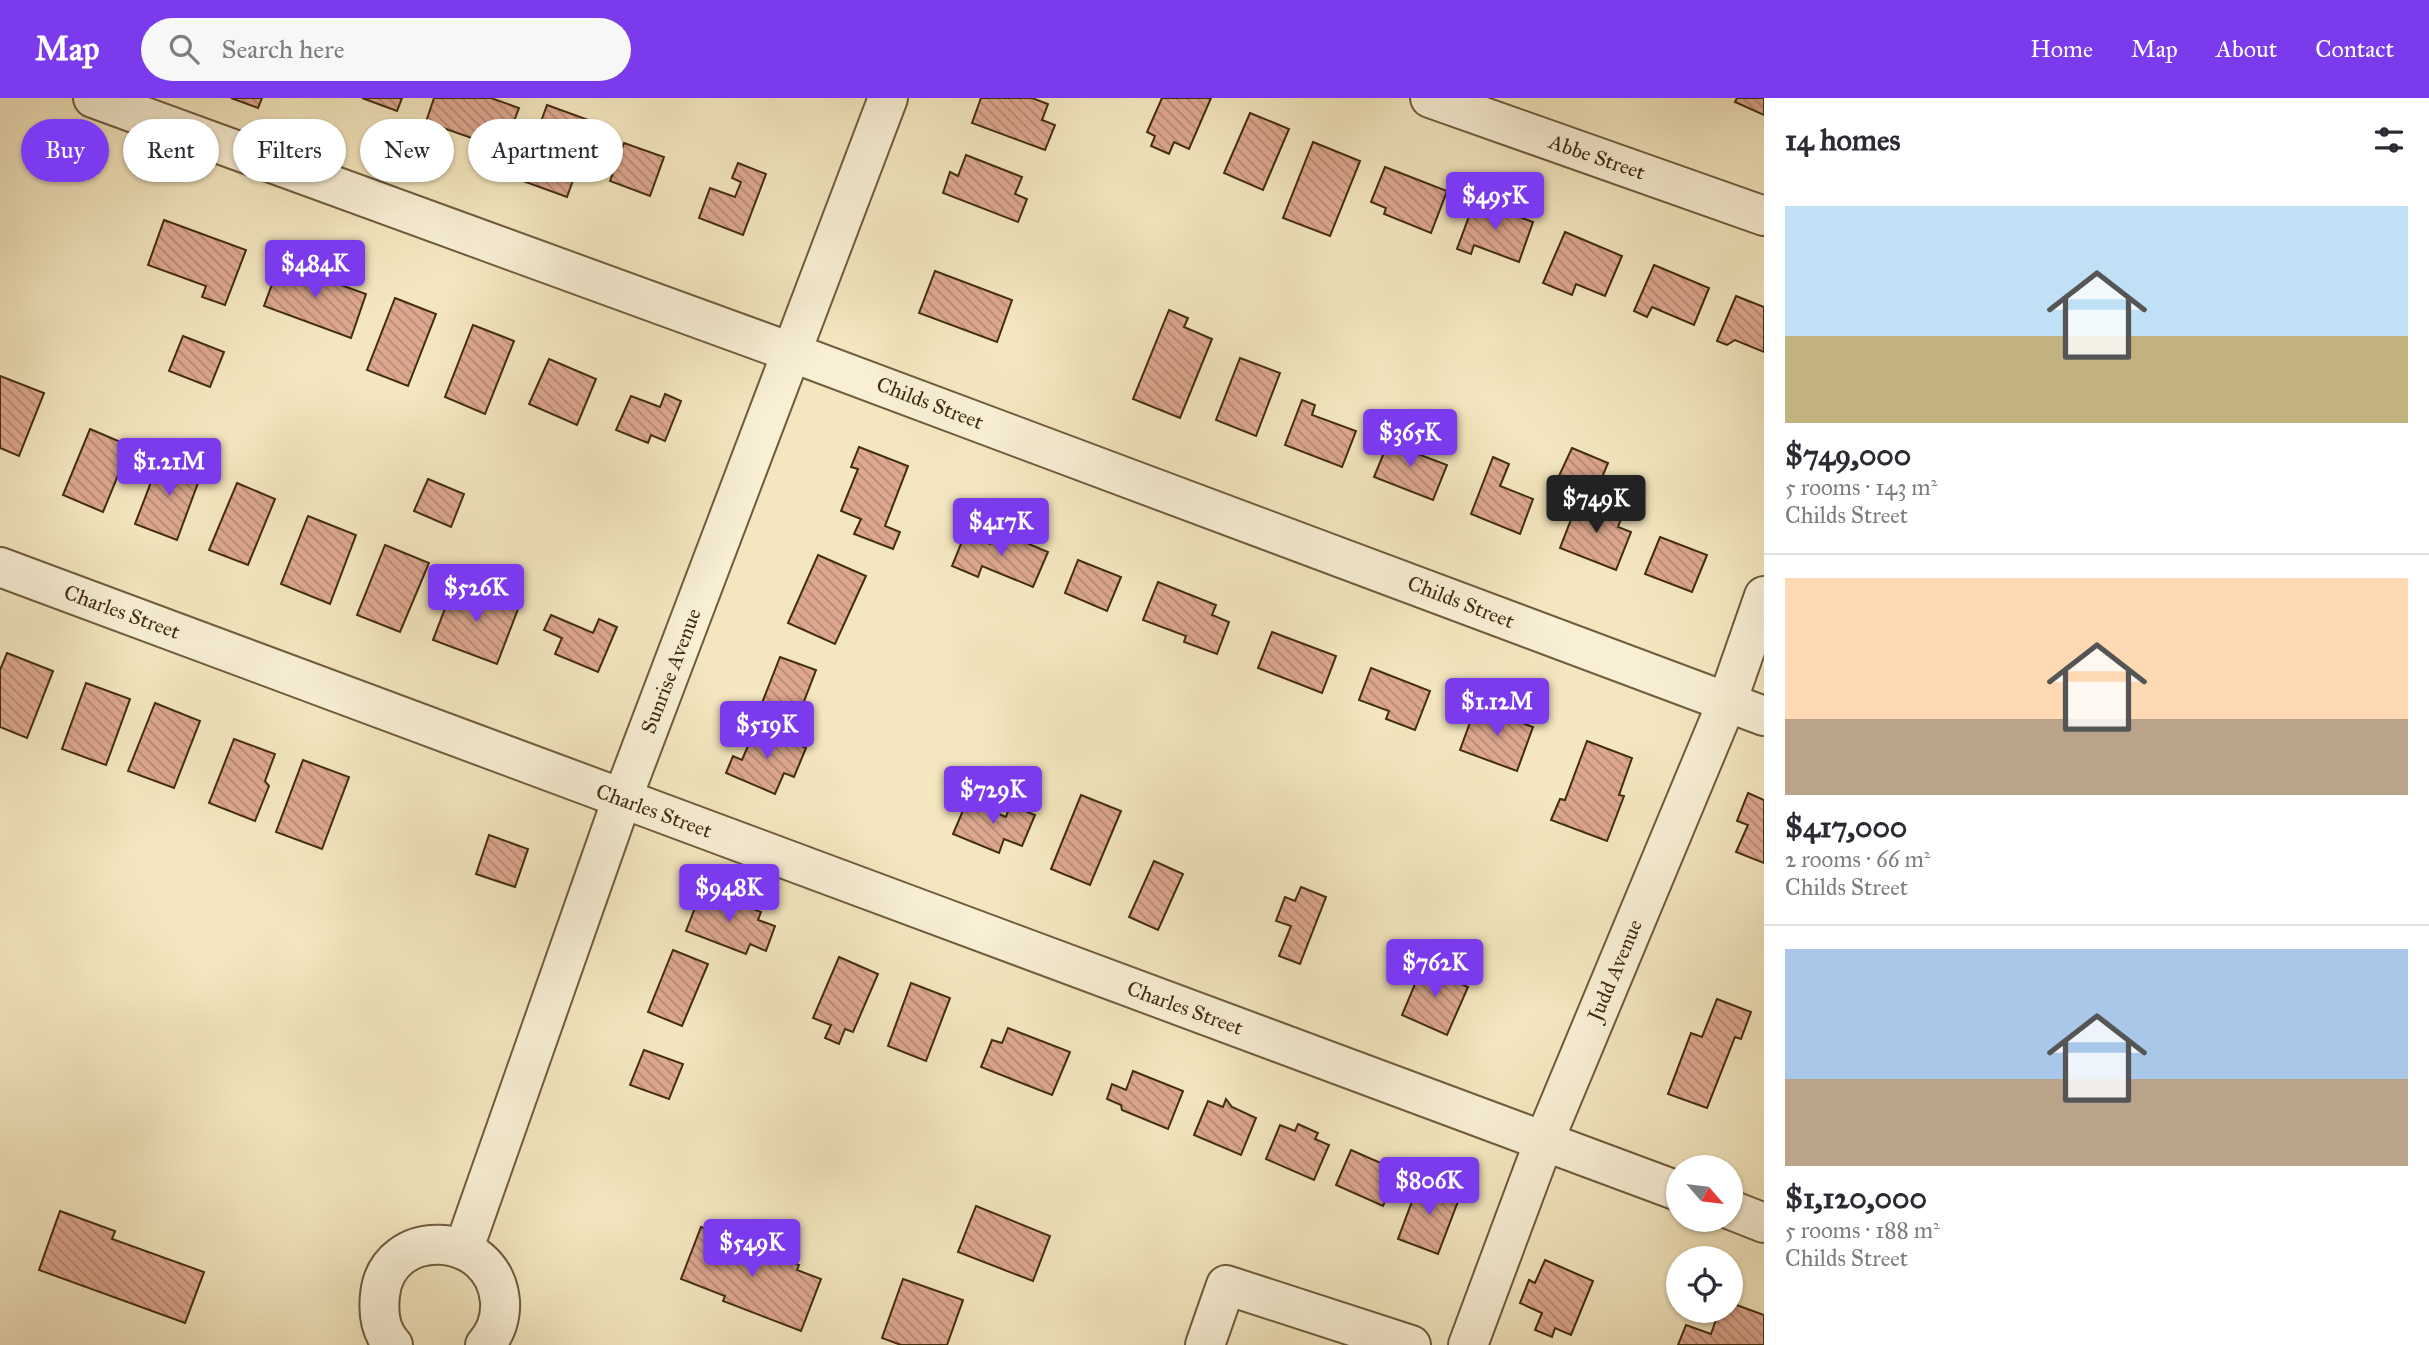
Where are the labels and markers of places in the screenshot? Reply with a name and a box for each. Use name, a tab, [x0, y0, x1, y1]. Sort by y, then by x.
pin: $495K	[1446, 172, 1544, 232]
pin: $484K	[266, 240, 364, 300]
pin: $365K	[1361, 410, 1459, 469]
pin: $1.21M	[112, 438, 226, 498]
pin: $749K	[1547, 476, 1645, 535]
pin: $417K	[952, 498, 1050, 558]
pin: $526K	[427, 564, 525, 624]
pin: $1.12M	[1440, 678, 1554, 738]
pin: $519K	[718, 702, 816, 761]
pin: $729K	[944, 766, 1042, 826]
pin: $948K	[680, 864, 778, 924]
pin: $762K	[1386, 940, 1484, 999]
pin: $806K	[1380, 1158, 1478, 1217]
pin: $549K	[703, 1220, 801, 1279]

